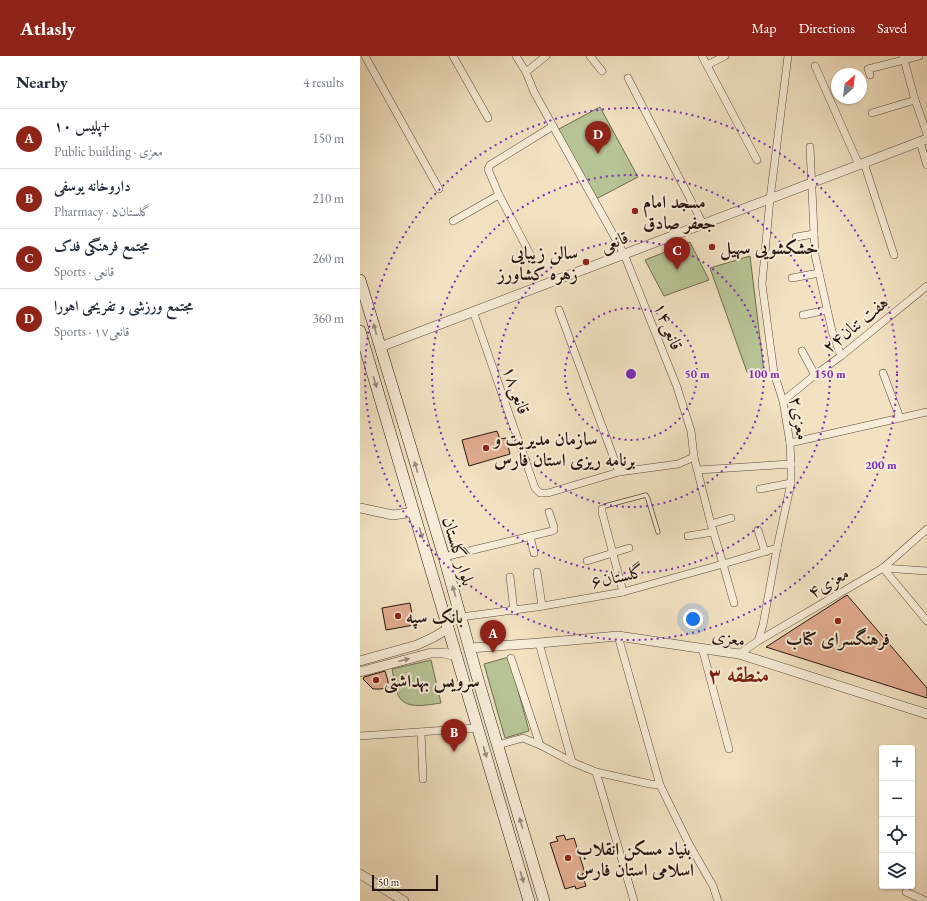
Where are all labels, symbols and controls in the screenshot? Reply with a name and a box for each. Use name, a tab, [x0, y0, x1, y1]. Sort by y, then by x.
text: Atlasly	[20, 16, 76, 41]
text: Map	[751, 19, 777, 37]
text: Directions	[799, 19, 855, 37]
text: Saved	[877, 19, 907, 37]
north arrow	[831, 68, 867, 104]
text: Nearby	[16, 71, 68, 93]
text: 4 results	[303, 74, 344, 91]
text: پلیس ۱۰+	[54, 116, 110, 135]
pin: D	[585, 121, 611, 154]
text: A	[24, 130, 34, 147]
text: 150 m	[313, 130, 344, 147]
text: Public building · معزی	[54, 143, 163, 160]
text: داروخانه یوسفی	[54, 176, 131, 195]
text: B	[25, 190, 33, 207]
text: 210 m	[313, 190, 344, 207]
place label: مسجد امام جعفر صادق	[643, 190, 716, 235]
text: Pharmacy · گلستان۵	[54, 203, 150, 220]
marker: مسجد امام جعفر صادق	[630, 206, 640, 216]
street label: قانعی	[596, 225, 632, 259]
text: مجتمع فرهنگی فدک	[54, 236, 149, 255]
place label: خشکشویی سهیل	[720, 236, 818, 261]
pin: C	[664, 237, 690, 270]
place label: سالن زیبایی زهره کشاورز	[496, 241, 578, 286]
marker: خشکشویی سهیل	[707, 242, 717, 252]
text: C	[24, 250, 34, 267]
text: 260 m	[313, 250, 344, 267]
marker: سالن زیبایی زهره کشاورز	[581, 257, 591, 267]
text: Sports · قانعی	[54, 263, 114, 280]
street label: هفت تنان۲۴	[817, 290, 893, 358]
text: مجتمع ورزشی و تفریحی اهورا	[54, 296, 193, 315]
street label: ۱۴قانعی	[647, 299, 689, 354]
text: D	[24, 310, 34, 327]
text: 360 m	[313, 310, 344, 327]
text: Sports · ۱۷قانعی	[54, 323, 130, 340]
one-way arrow	[372, 323, 378, 335]
street label: ۱۸قانعی	[496, 363, 536, 418]
text: 50 m	[684, 366, 710, 382]
text: 100 m	[748, 366, 780, 382]
text: 150 m	[814, 366, 846, 382]
centre of rings	[624, 367, 638, 381]
one-way arrow	[372, 376, 378, 388]
street label: ۲معزی	[784, 394, 815, 442]
place label: سازمان مدیریت و برنامه ریزی استان فارس	[492, 427, 636, 471]
marker: سازمان مدیریت و برنامه ریزی استان فارس	[481, 443, 491, 453]
text: 200 m	[865, 457, 897, 473]
one-way arrow	[413, 460, 419, 472]
street label: بلوار گلستان	[438, 513, 480, 589]
one-way arrow	[418, 528, 424, 540]
street label: گلستان۶	[588, 559, 646, 593]
street label: ۴معزی	[803, 561, 853, 604]
one-way arrow	[451, 585, 457, 597]
place label: بانک سپه	[406, 605, 463, 629]
your location	[683, 609, 703, 629]
marker: بانک سپه	[393, 611, 403, 621]
marker: فرهنگسرای کتاب	[833, 616, 843, 626]
pin: A	[480, 620, 506, 653]
street label: معزی	[710, 623, 748, 652]
place label: فرهنگسرای کتاب	[786, 627, 890, 651]
one-way arrow	[398, 657, 410, 663]
district label: منطقه ۳	[709, 660, 769, 689]
place label: سرویس بهداشتی	[384, 669, 480, 694]
marker: سرویس بهداشتی	[371, 675, 381, 685]
pin: B	[441, 719, 467, 752]
map controls	[879, 745, 915, 889]
button: +	[879, 745, 915, 781]
one-way arrow	[482, 746, 488, 758]
button: −	[879, 781, 915, 817]
one-way arrow	[518, 817, 524, 829]
button: locate	[879, 817, 915, 853]
place label: بنیاد مسکن انقلاب اسلامی استان فارس	[576, 837, 694, 881]
marker: بنیاد مسکن انقلاب اسلامی استان فارس	[563, 853, 573, 863]
button: layers	[879, 853, 915, 889]
one-way arrow	[519, 871, 525, 883]
scale bar	[372, 873, 438, 892]
text: 50 m	[378, 875, 399, 889]

